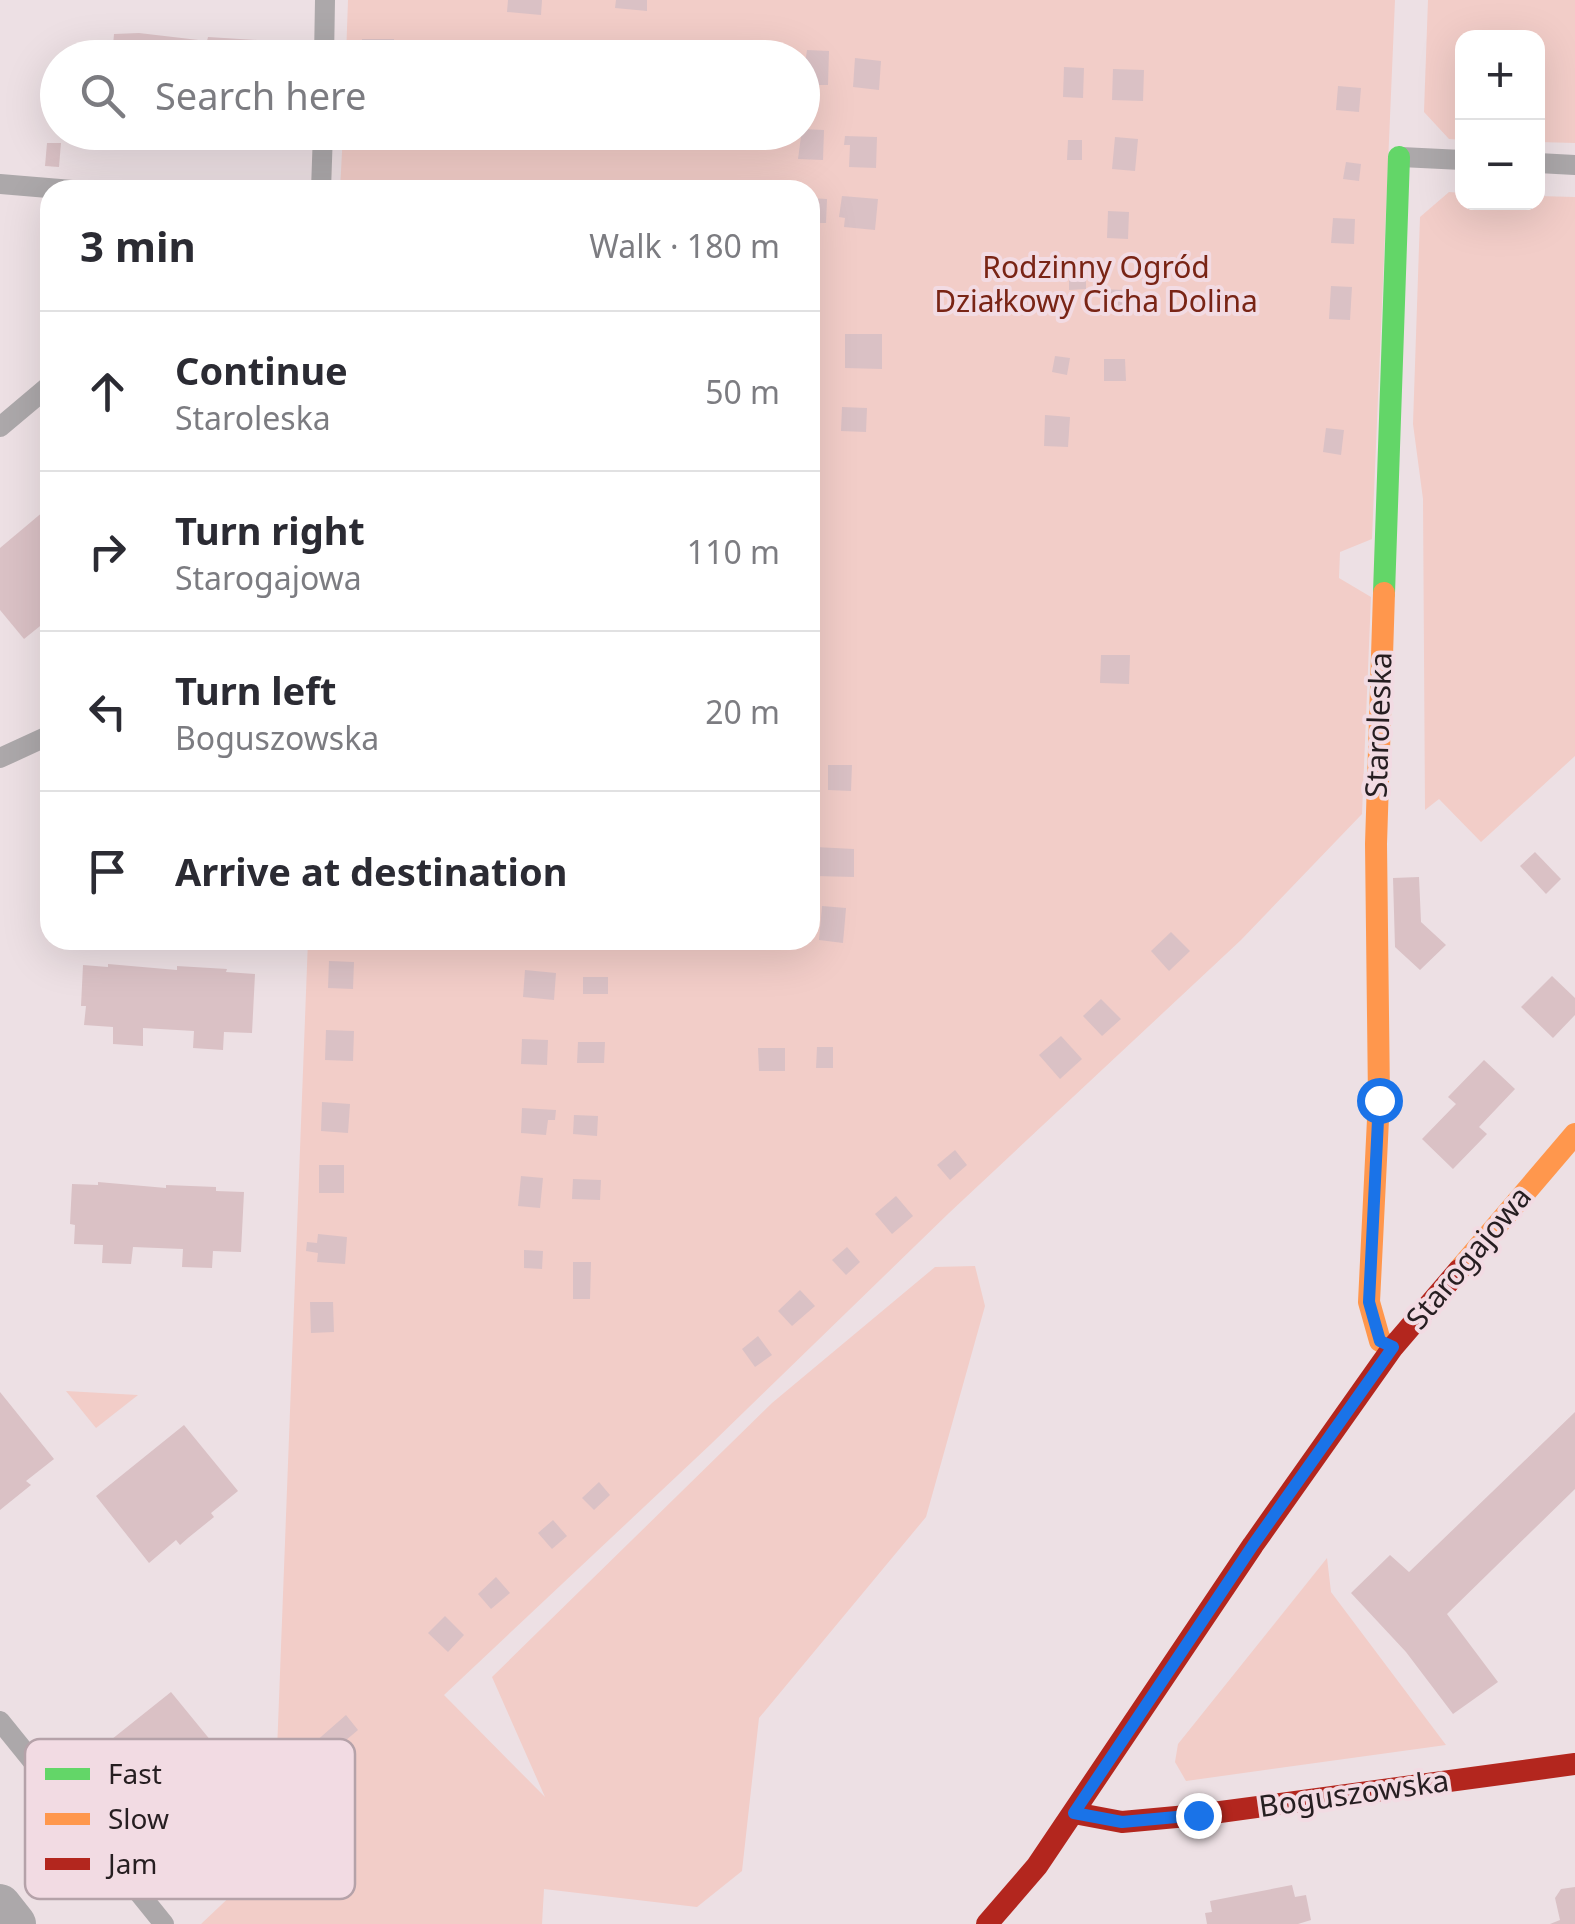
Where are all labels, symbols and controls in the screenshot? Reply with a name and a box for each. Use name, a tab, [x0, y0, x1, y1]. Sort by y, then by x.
map controls	[1455, 30, 1545, 210]
button: +	[1455, 30, 1545, 120]
search box	[40, 40, 820, 150]
icon: search	[75, 68, 130, 123]
text: Search here	[155, 69, 366, 121]
button: −	[1455, 120, 1545, 210]
text: 3 min	[80, 217, 196, 274]
text: Walk · 180 m	[589, 224, 780, 267]
park label: Rodzinny Ogród Działkowy Cicha Dolina	[934, 246, 1258, 321]
text: Continue	[175, 344, 348, 396]
icon: ahead	[80, 364, 135, 419]
text: 50 m	[705, 370, 780, 413]
text: Staroleska	[175, 396, 331, 439]
text: Turn right	[175, 504, 365, 556]
icon: right	[80, 524, 135, 579]
text: 110 m	[687, 530, 780, 573]
text: Starogajowa	[175, 556, 362, 599]
street label: Staroleska	[1354, 651, 1401, 799]
text: Turn left	[175, 664, 337, 716]
icon: left	[80, 684, 135, 739]
text: 20 m	[705, 690, 780, 733]
text: Boguszowska	[175, 716, 379, 759]
icon: arrive	[80, 844, 135, 899]
text: Arrive at destination	[175, 845, 567, 897]
route start	[1357, 1078, 1403, 1124]
street label: Starogajowa	[1396, 1177, 1540, 1337]
legend	[25, 1739, 355, 1899]
text: Fast	[108, 1754, 162, 1792]
street label: Boguszowska	[1256, 1759, 1451, 1826]
route end	[1176, 1793, 1222, 1839]
text: Slow	[108, 1799, 169, 1837]
text: Jam	[105, 1844, 158, 1882]

